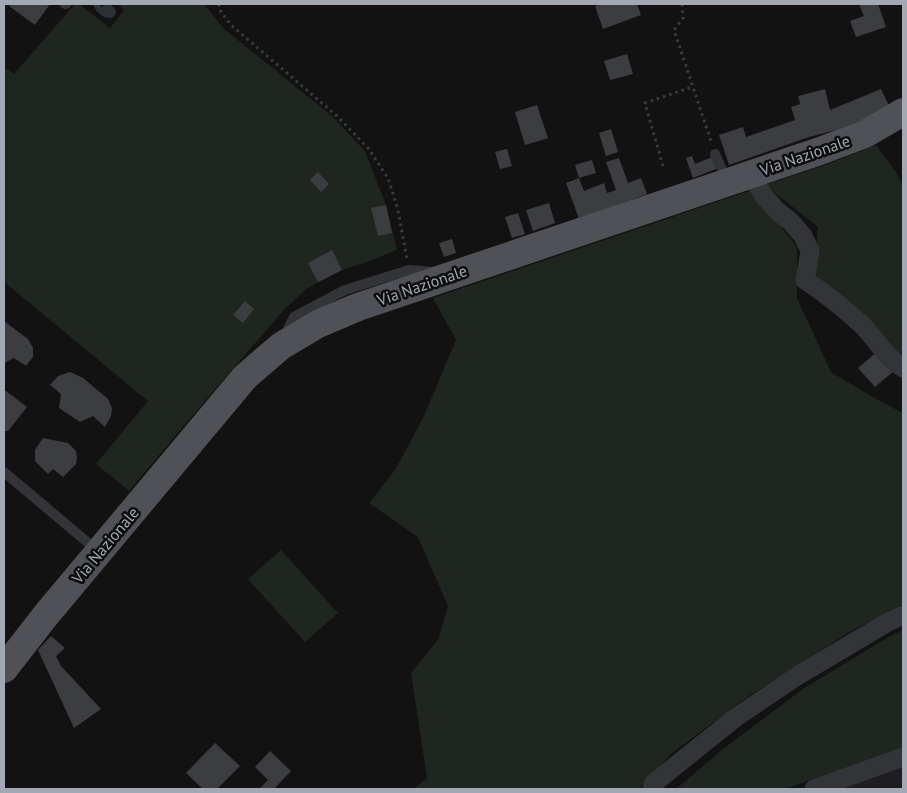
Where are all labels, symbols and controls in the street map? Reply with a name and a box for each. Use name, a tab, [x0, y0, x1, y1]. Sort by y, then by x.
street label: Via Nazionale	[756, 130, 853, 180]
street label: Via Nazionale	[373, 260, 470, 310]
street label: Via Nazionale	[67, 503, 143, 588]

